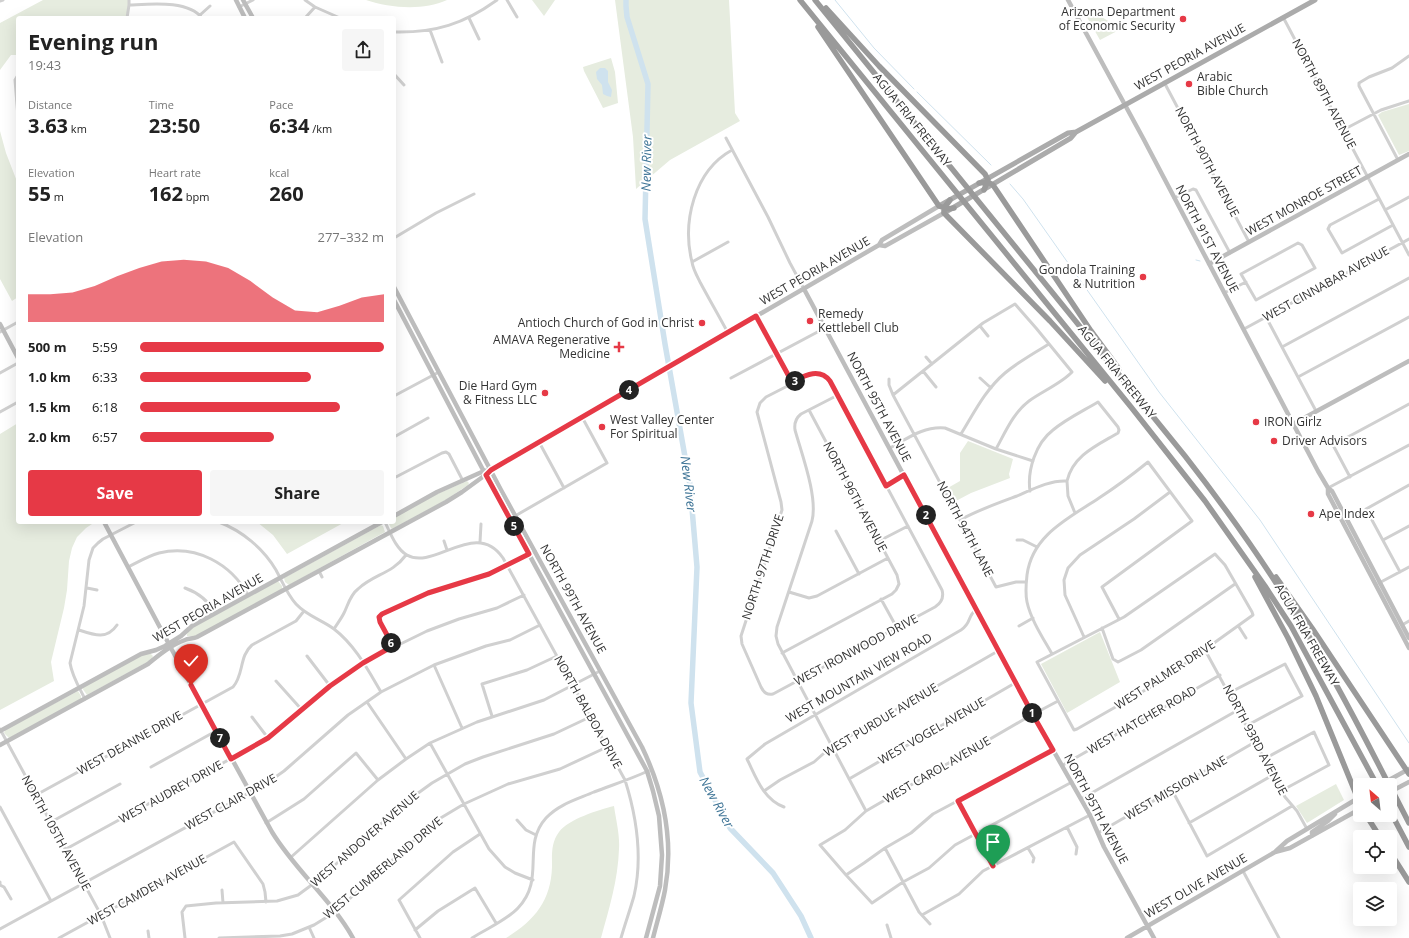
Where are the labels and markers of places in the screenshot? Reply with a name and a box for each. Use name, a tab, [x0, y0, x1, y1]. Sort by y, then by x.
place label: Arizona Department of Economic Security	[1059, 3, 1176, 34]
marker: Arizona Department of Economic Security	[1178, 14, 1188, 24]
place label: Arabic Bible Church	[1197, 68, 1268, 99]
marker: Arabic Bible Church	[1184, 79, 1194, 89]
place label: Gondola Training & Nutrition	[1039, 261, 1135, 292]
marker: Gondola Training & Nutrition	[1138, 272, 1148, 282]
place label: Remedy Kettlebell Club	[818, 305, 899, 336]
place label: Antioch Church of God in Christ	[518, 314, 694, 331]
marker: Remedy Kettlebell Club	[805, 316, 815, 326]
marker: Antioch Church of God in Christ	[697, 318, 707, 328]
place label: AMAVA Regenerative Medicine	[493, 331, 610, 362]
marker: AMAVA Regenerative Medicine	[613, 341, 625, 353]
pin: 3	[785, 371, 805, 391]
place label: Die Hard Gym & Fitness LLC	[459, 377, 537, 408]
pin: 4	[619, 380, 639, 400]
marker: Die Hard Gym & Fitness LLC	[540, 388, 550, 398]
place label: West Valley Center For Spiritual	[610, 411, 714, 442]
place label: IRON Girlz	[1264, 413, 1322, 430]
marker: IRON Girlz	[1251, 417, 1261, 427]
marker: West Valley Center For Spiritual	[597, 422, 607, 432]
place label: Driver Advisors	[1282, 432, 1367, 449]
marker: Driver Advisors	[1269, 436, 1279, 446]
pin: 2	[916, 505, 936, 525]
place label: Ape Index	[1319, 505, 1376, 522]
marker: Ape Index	[1306, 509, 1316, 519]
pin: 5	[504, 516, 524, 536]
pin: 6	[381, 633, 401, 653]
pin	[174, 644, 208, 685]
pin: 1	[1022, 703, 1042, 723]
pin: 7	[210, 728, 230, 748]
pin	[976, 825, 1010, 866]

